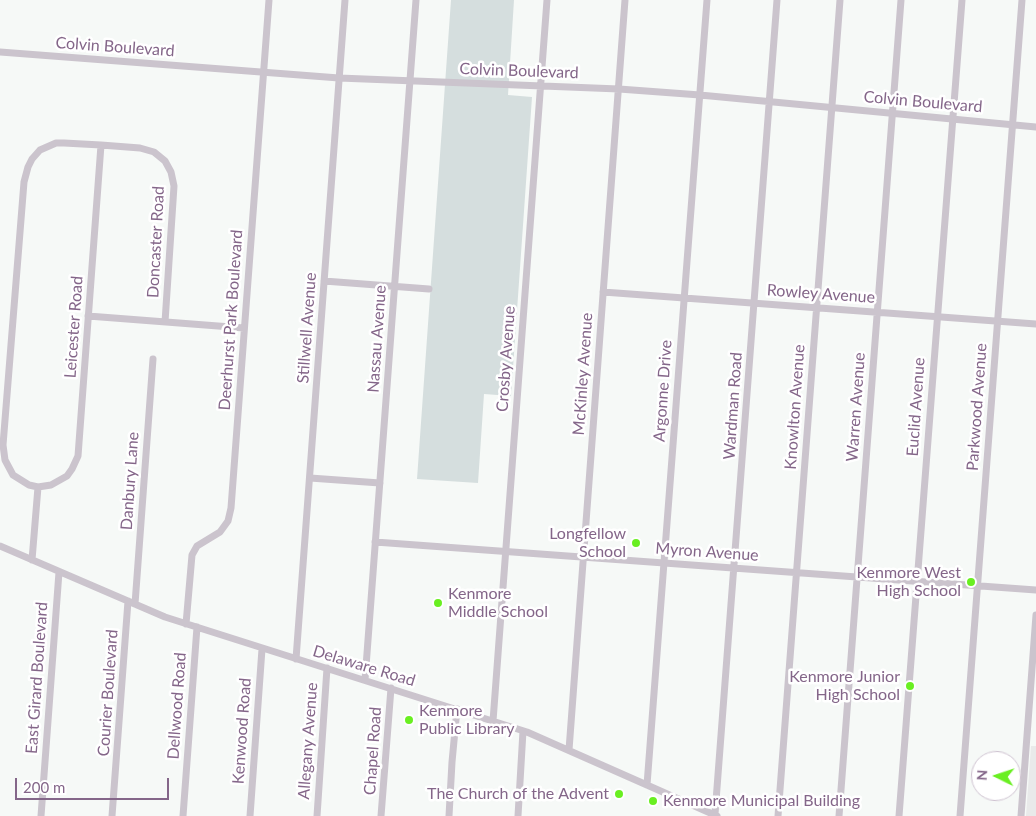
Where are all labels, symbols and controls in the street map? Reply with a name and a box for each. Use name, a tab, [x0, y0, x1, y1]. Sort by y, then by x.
street label: Colvin Boulevard	[55, 33, 175, 61]
street label: Colvin Boulevard	[459, 59, 579, 83]
street label: Colvin Boulevard	[863, 87, 983, 117]
street label: Doncaster Road	[143, 186, 169, 298]
street label: Deerhurst Park Boulevard	[215, 229, 247, 411]
street label: Stillwell Avenue	[294, 272, 320, 384]
street label: Leicester Road	[61, 275, 87, 379]
street label: Rowley Avenue	[766, 281, 876, 307]
street label: Nassau Avenue	[364, 285, 390, 393]
street label: Crosby Avenue	[493, 305, 519, 413]
street label: McKinley Avenue	[569, 312, 597, 436]
street label: Argonne Drive	[650, 339, 676, 443]
street label: Parkwood Avenue	[963, 343, 991, 471]
street label: Knowlton Avenue	[781, 344, 809, 470]
street label: Wardman Road	[720, 352, 746, 460]
street label: Warren Avenue	[843, 352, 869, 462]
street label: Euclid Avenue	[903, 357, 929, 457]
street label: Danbury Lane	[117, 431, 143, 531]
place label: Longfellow School	[549, 524, 626, 562]
marker: Longfellow School	[630, 537, 642, 549]
street label: Myron Avenue	[655, 539, 759, 565]
place label: Kenmore West High School	[857, 563, 961, 601]
marker: Kenmore West High School	[965, 576, 977, 588]
place label: Kenmore Middle School	[448, 584, 548, 622]
marker: Kenmore Middle School	[432, 597, 444, 609]
street label: East Girard Boulevard	[22, 601, 52, 755]
street label: Courier Boulevard	[94, 629, 122, 757]
street label: Delaware Road	[310, 641, 418, 691]
street label: Dellwood Road	[164, 652, 190, 760]
place label: Kenmore Junior High School	[789, 667, 900, 705]
street label: Kenwood Road	[229, 677, 255, 785]
marker: Kenmore Junior High School	[904, 680, 916, 692]
street label: Allegany Avenue	[294, 682, 322, 800]
place label: Kenmore Public Library	[419, 701, 515, 739]
street label: Chapel Road	[360, 706, 386, 796]
marker: Kenmore Public Library	[403, 714, 415, 726]
north arrow	[971, 751, 1021, 801]
scale bar	[18, 768, 171, 800]
text: N	[973, 769, 990, 781]
text: 200 m	[23, 778, 65, 796]
place label: The Church of the Advent	[427, 784, 609, 804]
marker: The Church of the Advent	[613, 788, 625, 800]
place label: Kenmore Municipal Building	[663, 791, 860, 811]
marker: Kenmore Municipal Building	[647, 795, 659, 807]

